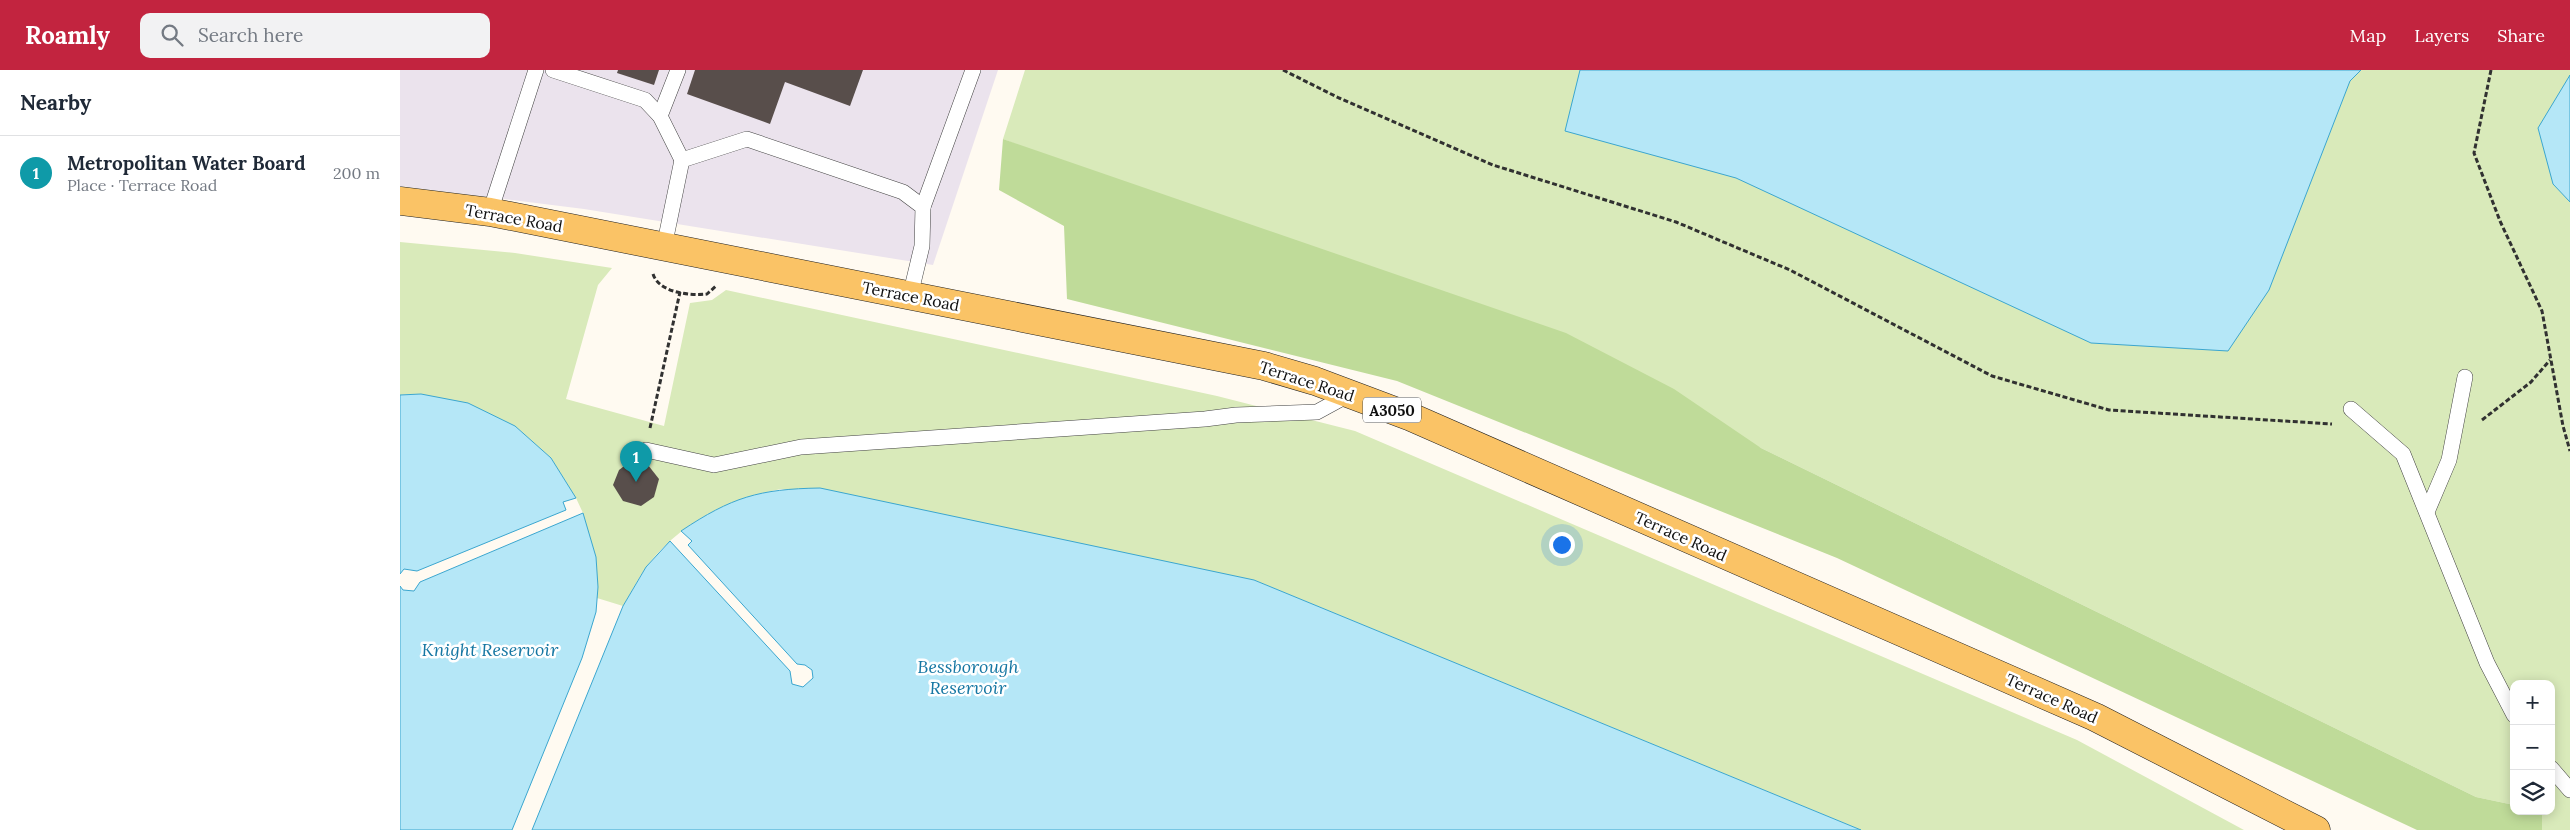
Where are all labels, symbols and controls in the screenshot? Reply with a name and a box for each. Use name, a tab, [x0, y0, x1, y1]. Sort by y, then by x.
search box	[140, 13, 490, 58]
text: Roamly	[25, 20, 110, 51]
icon: search	[158, 21, 186, 49]
text: Search here	[198, 23, 303, 47]
text: Map	[2350, 24, 2386, 47]
text: Layers	[2414, 24, 2469, 47]
text: Share	[2497, 24, 2545, 47]
text: Nearby	[20, 89, 91, 116]
text: Metropolitan Water Board	[67, 151, 306, 175]
text: 1	[33, 163, 39, 183]
text: 200 m	[333, 163, 380, 183]
text: Place · Terrace Road	[67, 175, 217, 195]
street label: Terrace Road	[464, 200, 565, 236]
street label: Terrace Road	[861, 277, 962, 315]
street label: Terrace Road	[1257, 356, 1357, 406]
road number: A3050	[1363, 398, 1421, 422]
pin: 1	[620, 441, 652, 482]
street label: Terrace Road	[1632, 507, 1730, 565]
your location	[1549, 532, 1575, 558]
water label: Knight Reservoir	[422, 638, 559, 661]
water label: Bessborough Reservoir	[917, 655, 1019, 699]
street label: Terrace Road	[2003, 669, 2101, 727]
map controls	[2510, 680, 2555, 815]
button: +	[2510, 680, 2555, 725]
button: −	[2510, 725, 2555, 770]
button: layers	[2510, 770, 2555, 815]

